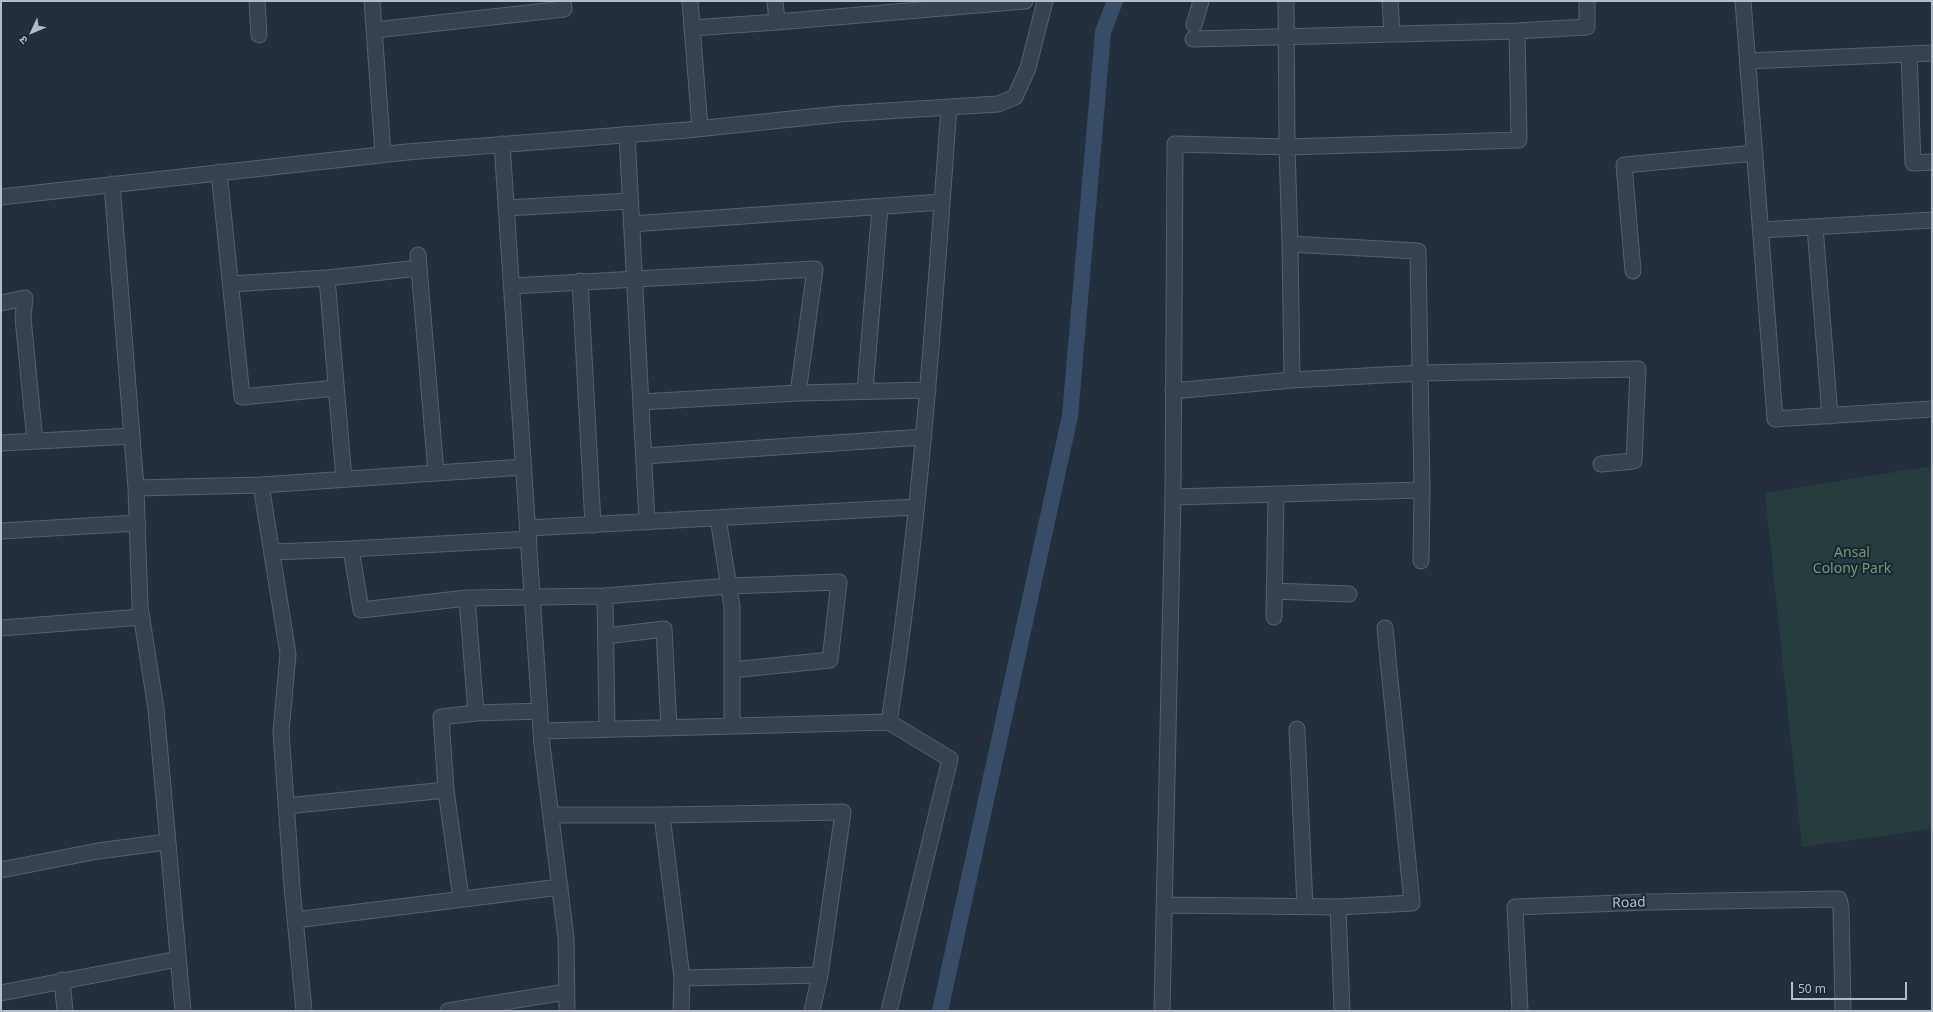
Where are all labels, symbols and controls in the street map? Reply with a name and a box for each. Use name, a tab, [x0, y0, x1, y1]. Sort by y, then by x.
north arrow	[12, 12, 52, 52]
text: उ	[15, 33, 31, 48]
park label: Ansal Colony Park	[1813, 545, 1891, 578]
street label: Road	[1612, 894, 1646, 912]
scale bar	[1793, 974, 1909, 1000]
text: 50 m	[1798, 980, 1826, 997]

